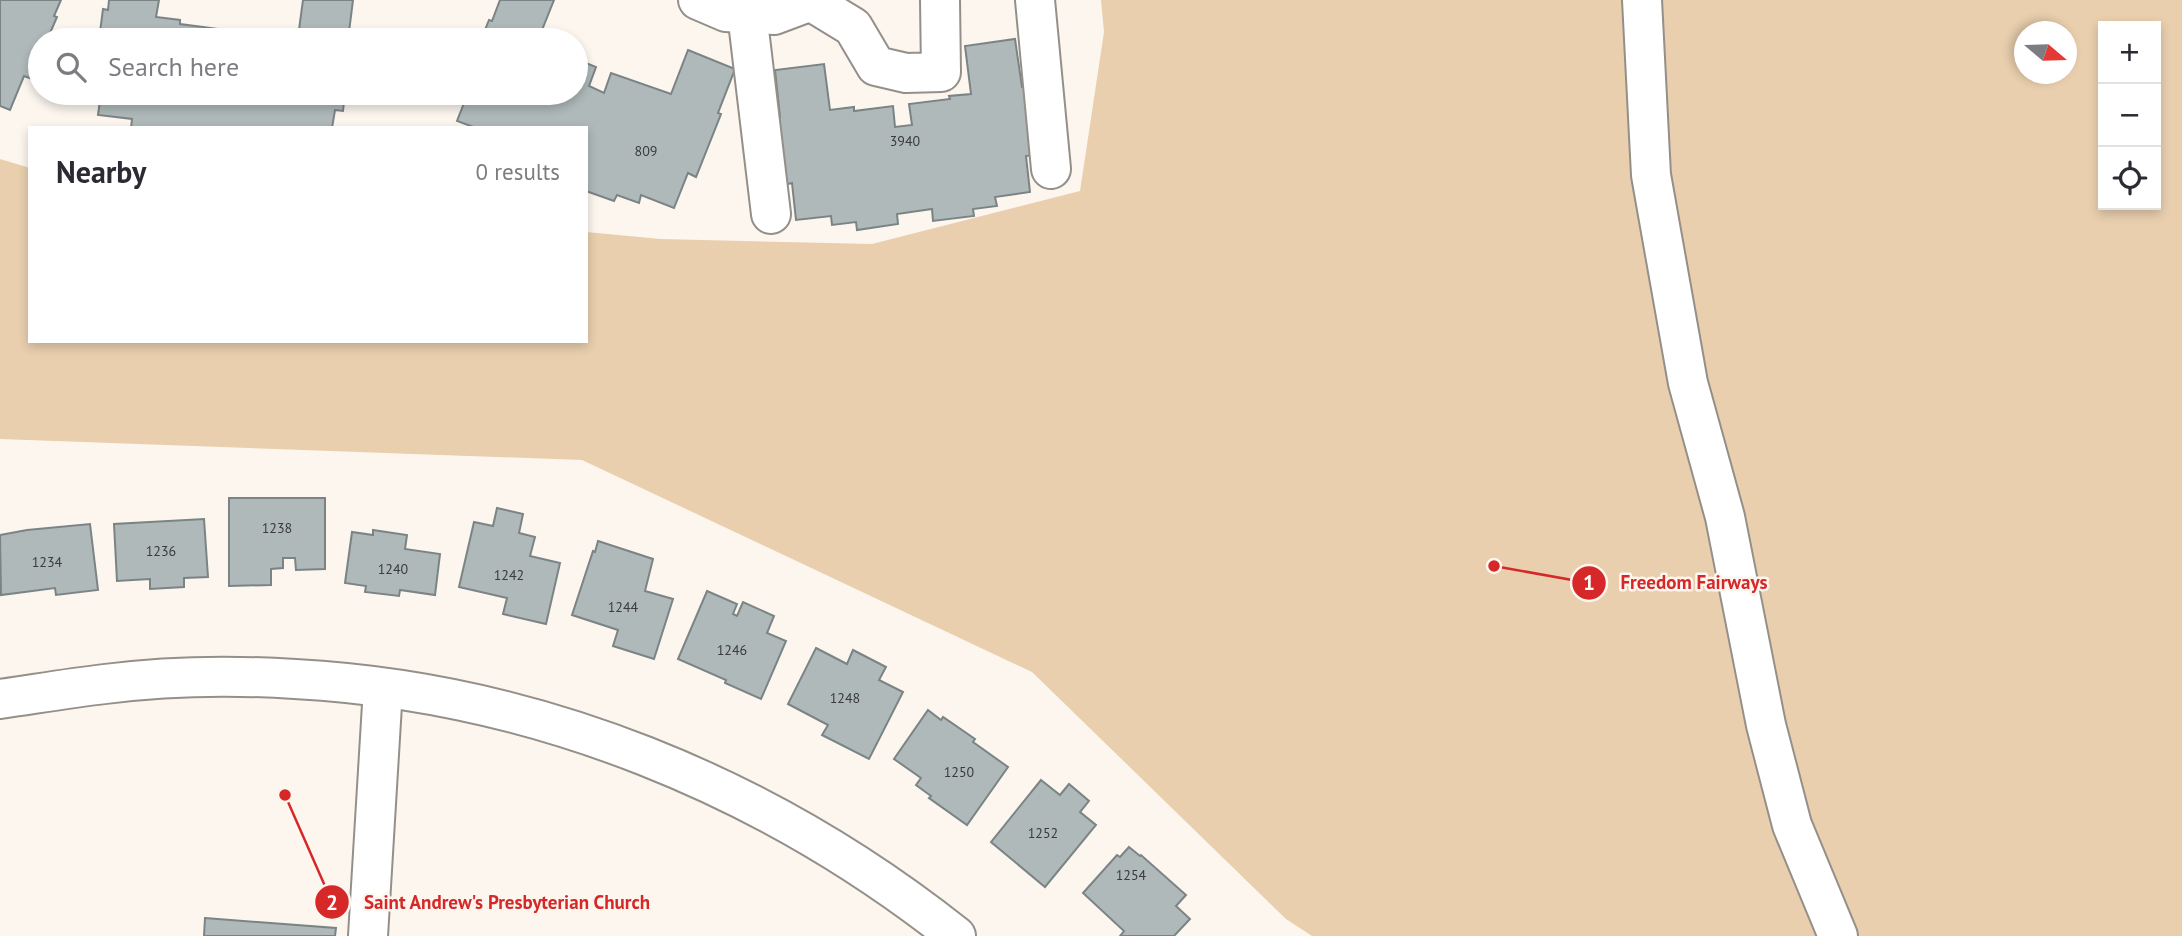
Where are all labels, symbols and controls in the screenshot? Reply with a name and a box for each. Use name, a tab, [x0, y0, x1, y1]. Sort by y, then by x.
north arrow	[2014, 21, 2077, 84]
map controls	[2098, 21, 2161, 210]
button: +	[2098, 21, 2161, 84]
search box	[28, 28, 588, 105]
icon: search	[52, 48, 90, 86]
text: Search here	[108, 50, 239, 83]
button: −	[2098, 84, 2161, 147]
house number: 3940	[890, 132, 921, 150]
house number: 809	[635, 142, 657, 160]
button: locate	[2098, 147, 2161, 210]
text: Nearby	[56, 152, 146, 191]
text: 0 results	[476, 157, 560, 186]
house number: 1238	[262, 519, 292, 537]
house number: 1236	[146, 542, 176, 560]
house number: 1234	[32, 553, 63, 571]
house number: 1240	[378, 560, 409, 578]
callout: Freedom Fairways	[1571, 563, 1781, 603]
house number: 1242	[494, 566, 524, 584]
text: 1	[1583, 569, 1595, 596]
text: Freedom Fairways	[1620, 570, 1768, 594]
house number: 1244	[608, 598, 639, 616]
house number: 1246	[717, 641, 747, 659]
house number: 1248	[830, 689, 860, 707]
house number: 1250	[944, 763, 975, 781]
house number: 1252	[1028, 824, 1058, 842]
house number: 1254	[1116, 866, 1147, 884]
callout: Saint Andrew's Presbyterian Church	[315, 882, 665, 922]
text: 2	[326, 889, 338, 916]
text: Saint Andrew's Presbyterian Church	[364, 890, 650, 914]

